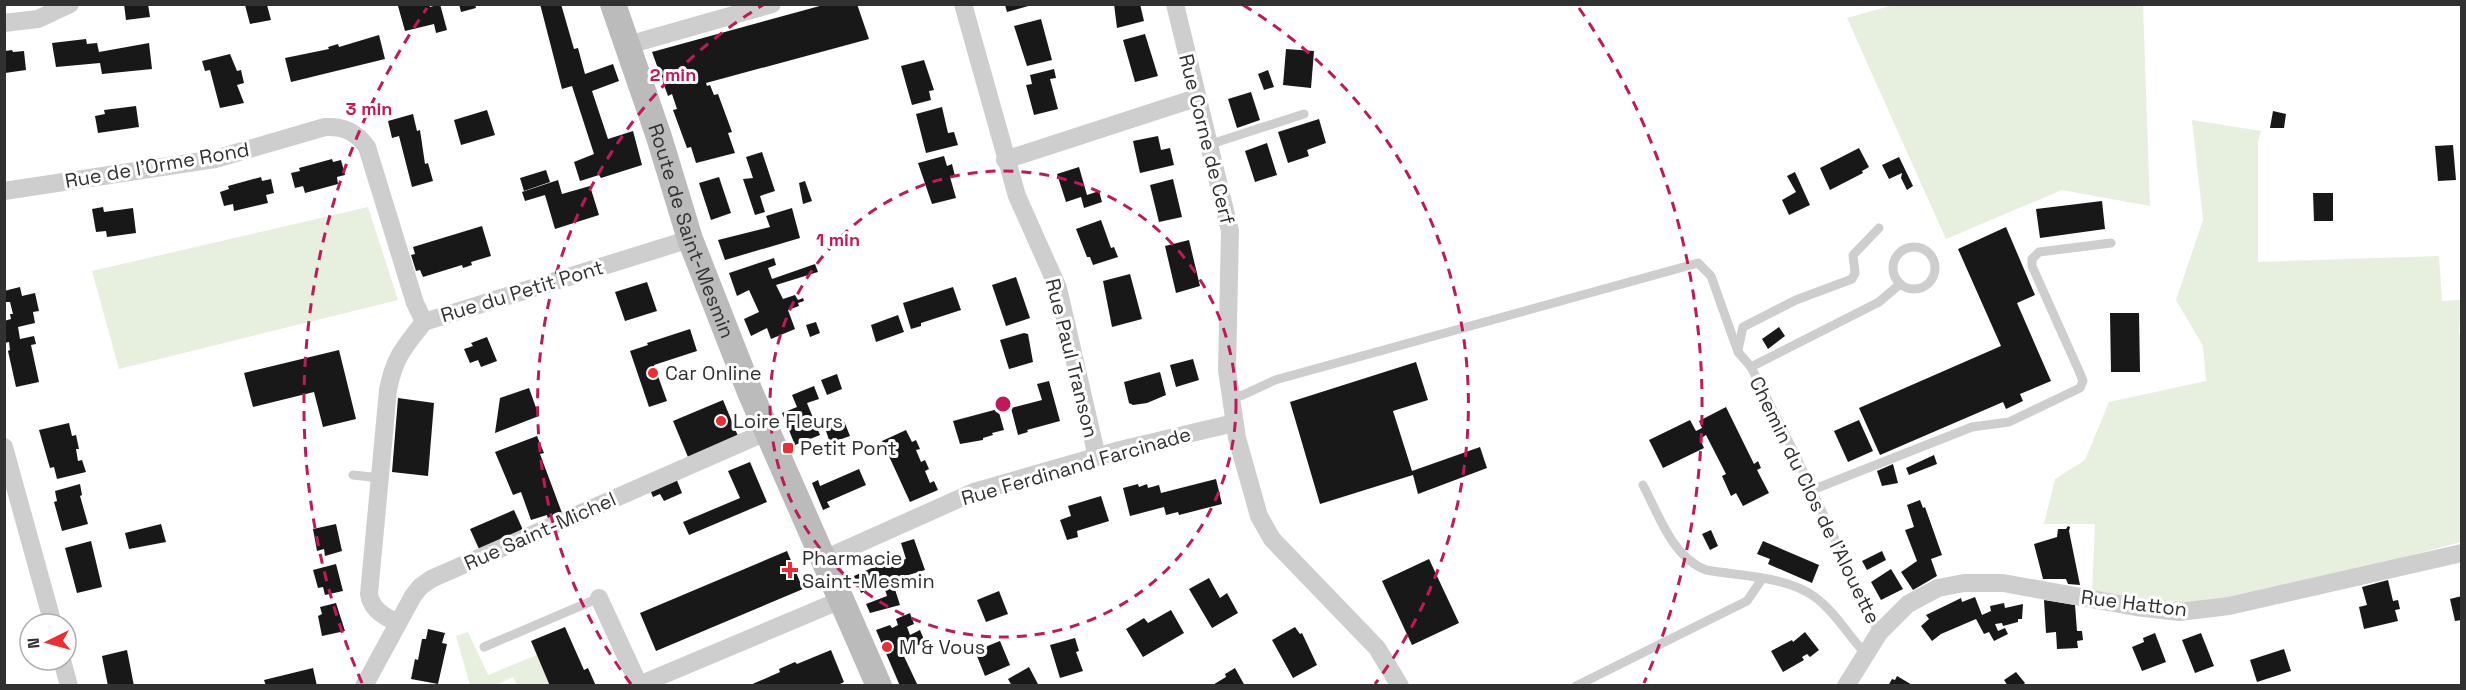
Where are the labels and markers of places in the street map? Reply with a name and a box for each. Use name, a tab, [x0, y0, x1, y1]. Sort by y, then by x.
place label: Car Online	[665, 360, 762, 386]
marker: Car Online	[646, 366, 660, 380]
centre of rings	[993, 394, 1013, 414]
place label: Loire Fleurs	[733, 408, 843, 434]
marker: Loire Fleurs	[714, 414, 728, 428]
place label: Petit Pont	[800, 435, 897, 461]
marker: Petit Pont	[781, 441, 795, 455]
place label: Pharmacie Saint-Mesmin	[802, 545, 935, 594]
marker: Pharmacie Saint-Mesmin	[783, 563, 797, 577]
place label: M & Vous	[899, 634, 985, 660]
marker: M & Vous	[880, 640, 894, 654]

